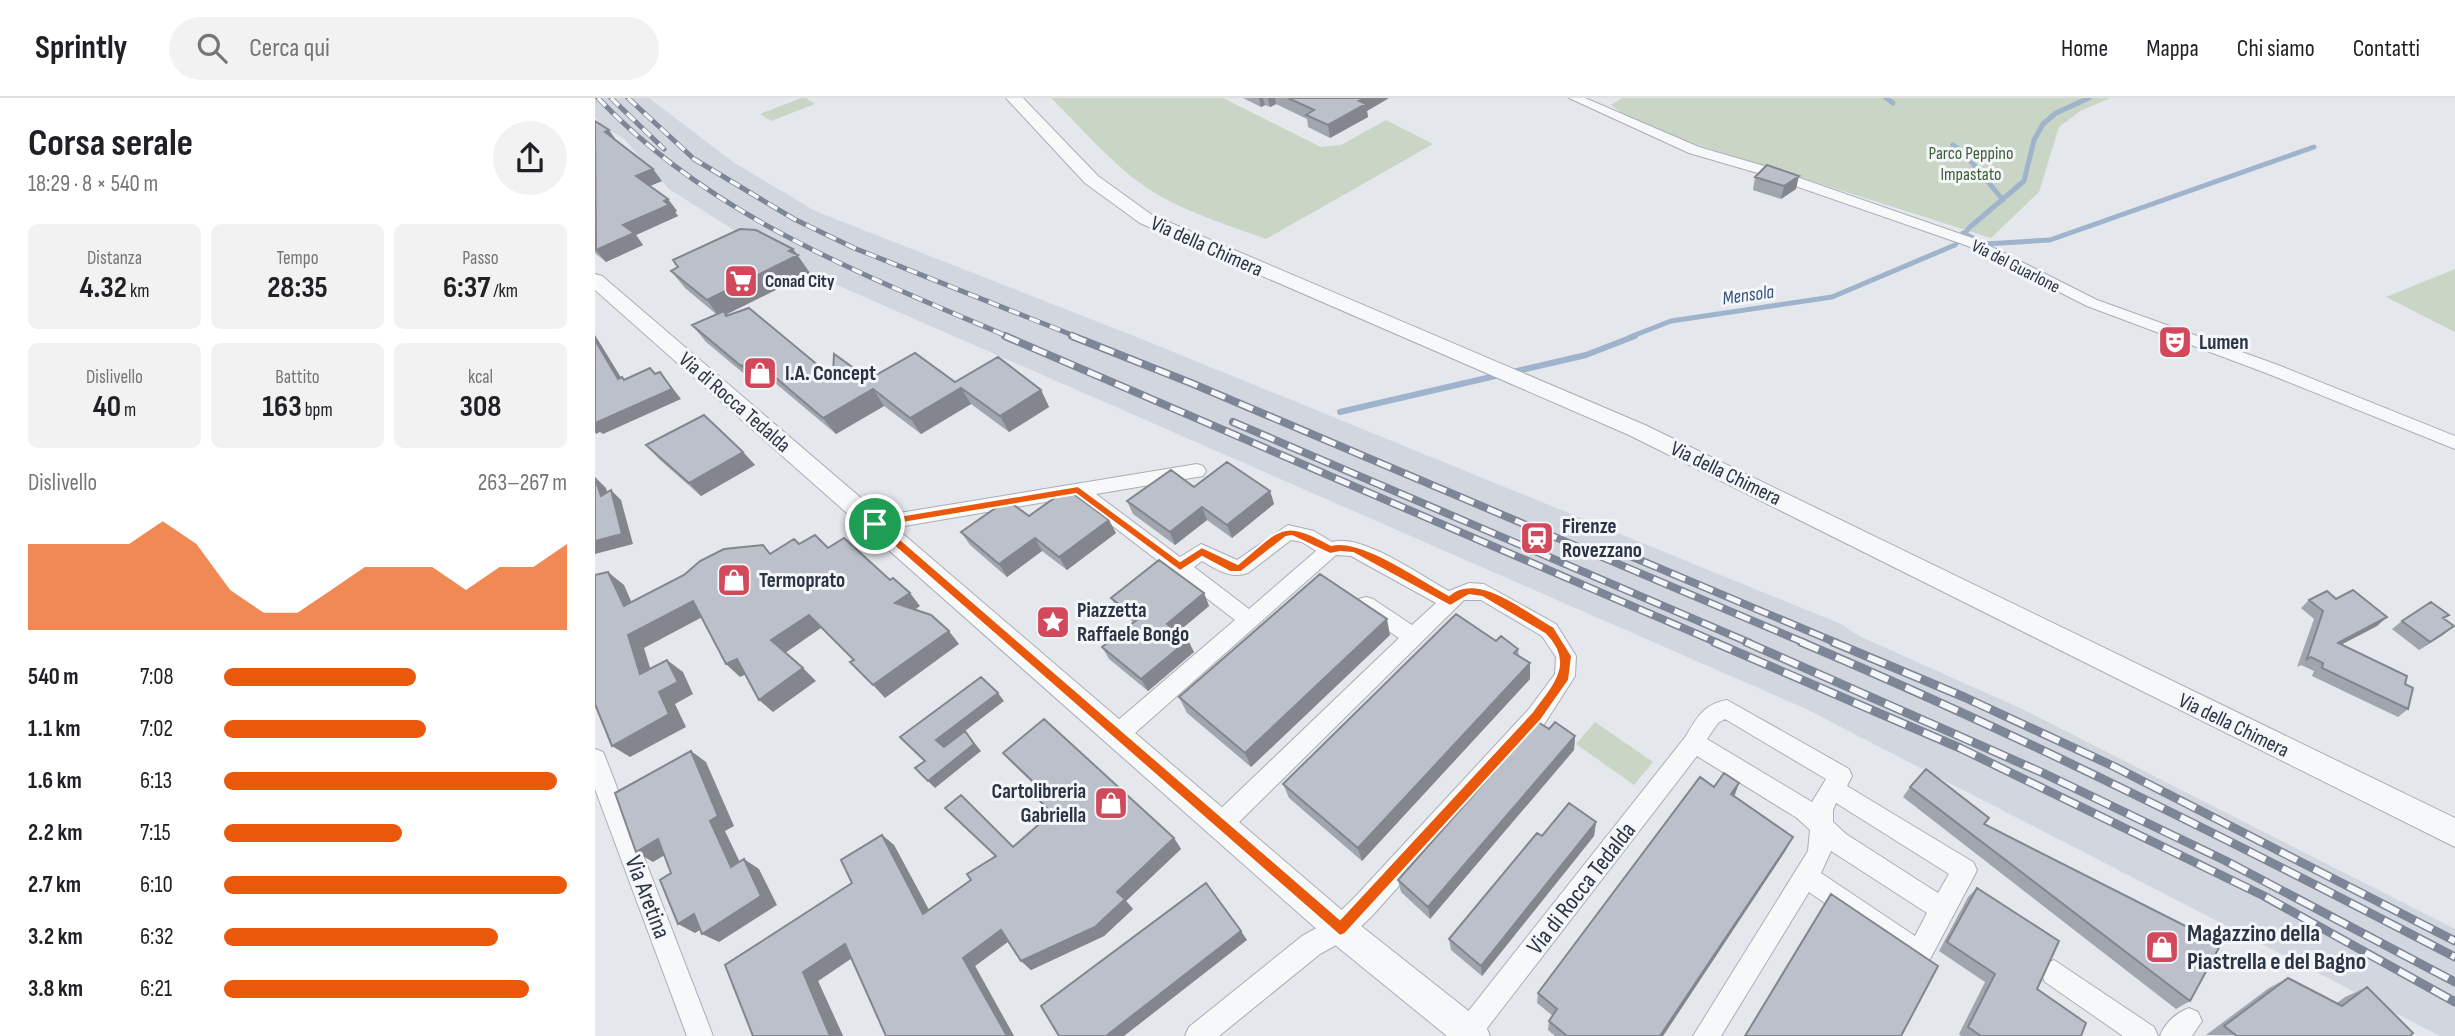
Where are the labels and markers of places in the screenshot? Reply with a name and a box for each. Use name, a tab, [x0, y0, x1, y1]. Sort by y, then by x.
supermarket icon: Conad City	[722, 262, 760, 300]
place label: Conad City	[765, 271, 835, 292]
theatre icon: Lumen	[2156, 323, 2194, 361]
place label: Lumen	[2199, 330, 2249, 355]
shop icon: I.A. Concept	[741, 354, 779, 392]
place label: I.A. Concept	[785, 361, 876, 386]
pin	[845, 494, 905, 554]
place label: Firenze Rovezzano	[1562, 514, 1642, 563]
station icon: Firenze Rovezzano	[1518, 519, 1556, 557]
shop icon: Termoprato	[715, 561, 753, 599]
place label: Termoprato	[759, 568, 845, 593]
place label: Piazzetta Raffaele Bongo	[1077, 598, 1189, 647]
place icon: Piazzetta Raffaele Bongo	[1034, 603, 1072, 641]
place label: Cartolibreria Gabriella	[992, 779, 1086, 828]
shop icon: Cartolibreria Gabriella	[1092, 784, 1130, 822]
place label: Magazzino della Piastrella e del Bagno	[2187, 919, 2366, 976]
shop icon: Magazzino della Piastrella e del Bagno	[2143, 928, 2181, 966]

